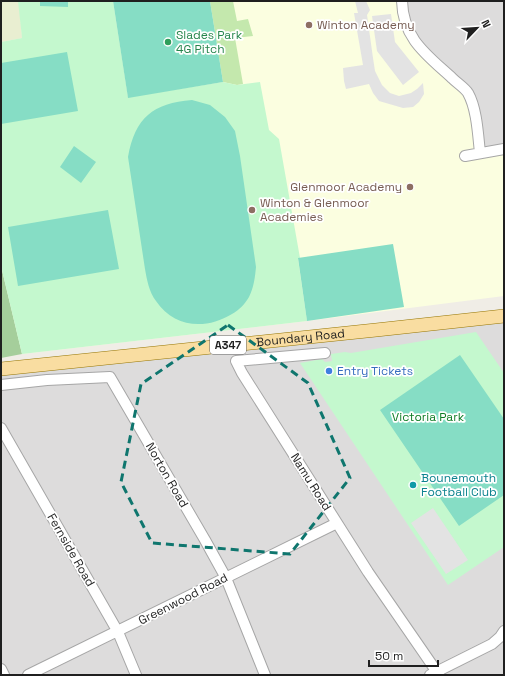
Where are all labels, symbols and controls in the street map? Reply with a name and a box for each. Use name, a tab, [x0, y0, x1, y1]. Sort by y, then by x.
north arrow	[457, 8, 497, 48]
place label: Winton Academy	[317, 17, 415, 33]
text: N	[478, 17, 494, 30]
marker: Winton Academy	[304, 20, 314, 30]
place label: Slades Park 4G Pitch	[176, 27, 243, 57]
marker: Slades Park 4G Pitch	[163, 37, 173, 47]
place label: Glenmoor Academy	[290, 179, 402, 195]
marker: Glenmoor Academy	[405, 182, 415, 192]
place label: Winton & Glenmoor Academies	[260, 195, 370, 225]
marker: Winton & Glenmoor Academies	[247, 205, 257, 215]
street label: Boundary Road	[255, 325, 346, 350]
road number: A347	[210, 336, 246, 354]
place label: Entry Tickets	[337, 363, 413, 379]
marker: Entry Tickets	[324, 366, 334, 376]
park label: Victoria Park	[392, 409, 465, 425]
street label: Norton Road	[142, 440, 192, 510]
street label: Namu Road	[287, 450, 335, 514]
place label: Bounemouth Football Club	[421, 470, 497, 500]
marker: Bounemouth Football Club	[408, 480, 418, 490]
street label: Fernside Road	[44, 510, 98, 590]
street label: Greenwood Road	[136, 570, 230, 628]
scale bar	[369, 642, 438, 668]
text: 50 m	[375, 648, 403, 664]

